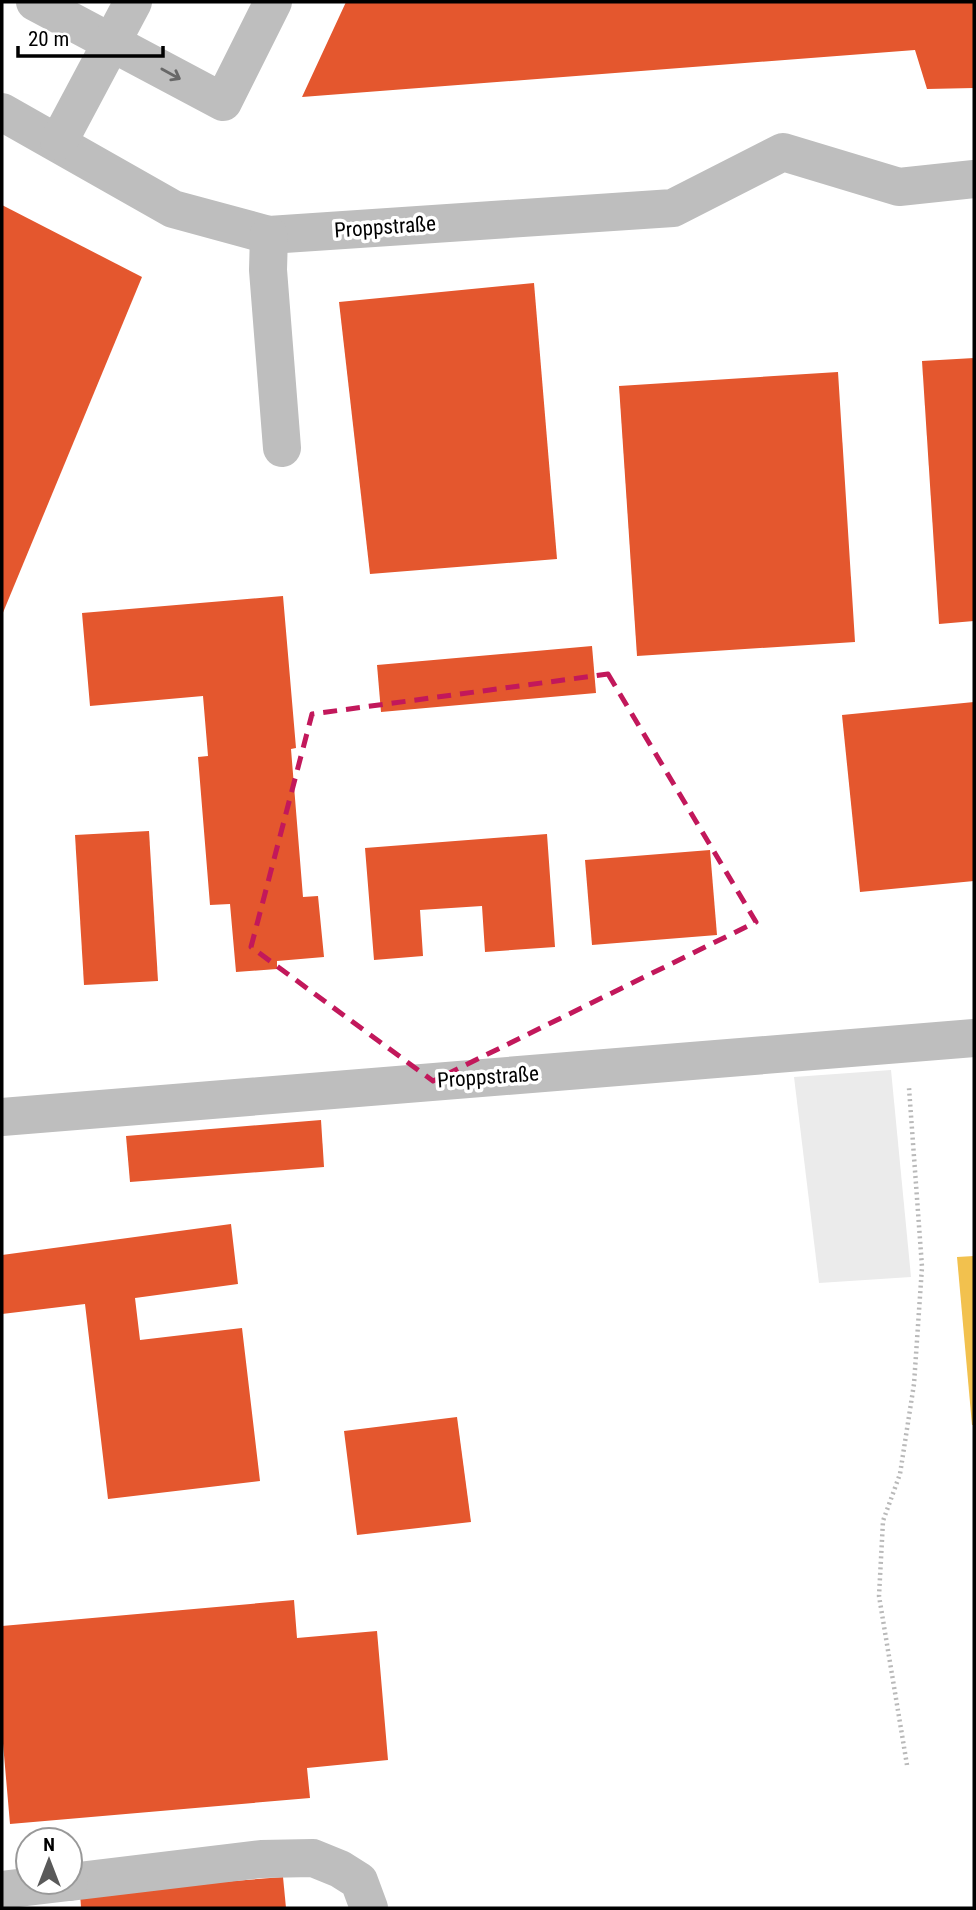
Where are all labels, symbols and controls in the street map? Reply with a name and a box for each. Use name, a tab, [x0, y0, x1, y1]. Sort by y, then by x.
scale bar	[18, 14, 163, 58]
text: 20 m	[28, 27, 69, 51]
one-way arrow	[160, 67, 180, 81]
street label: Proppstraße	[333, 211, 437, 243]
street label: Proppstraße	[436, 1061, 540, 1093]
north arrow	[14, 1826, 84, 1896]
text: N	[43, 1833, 55, 1856]

